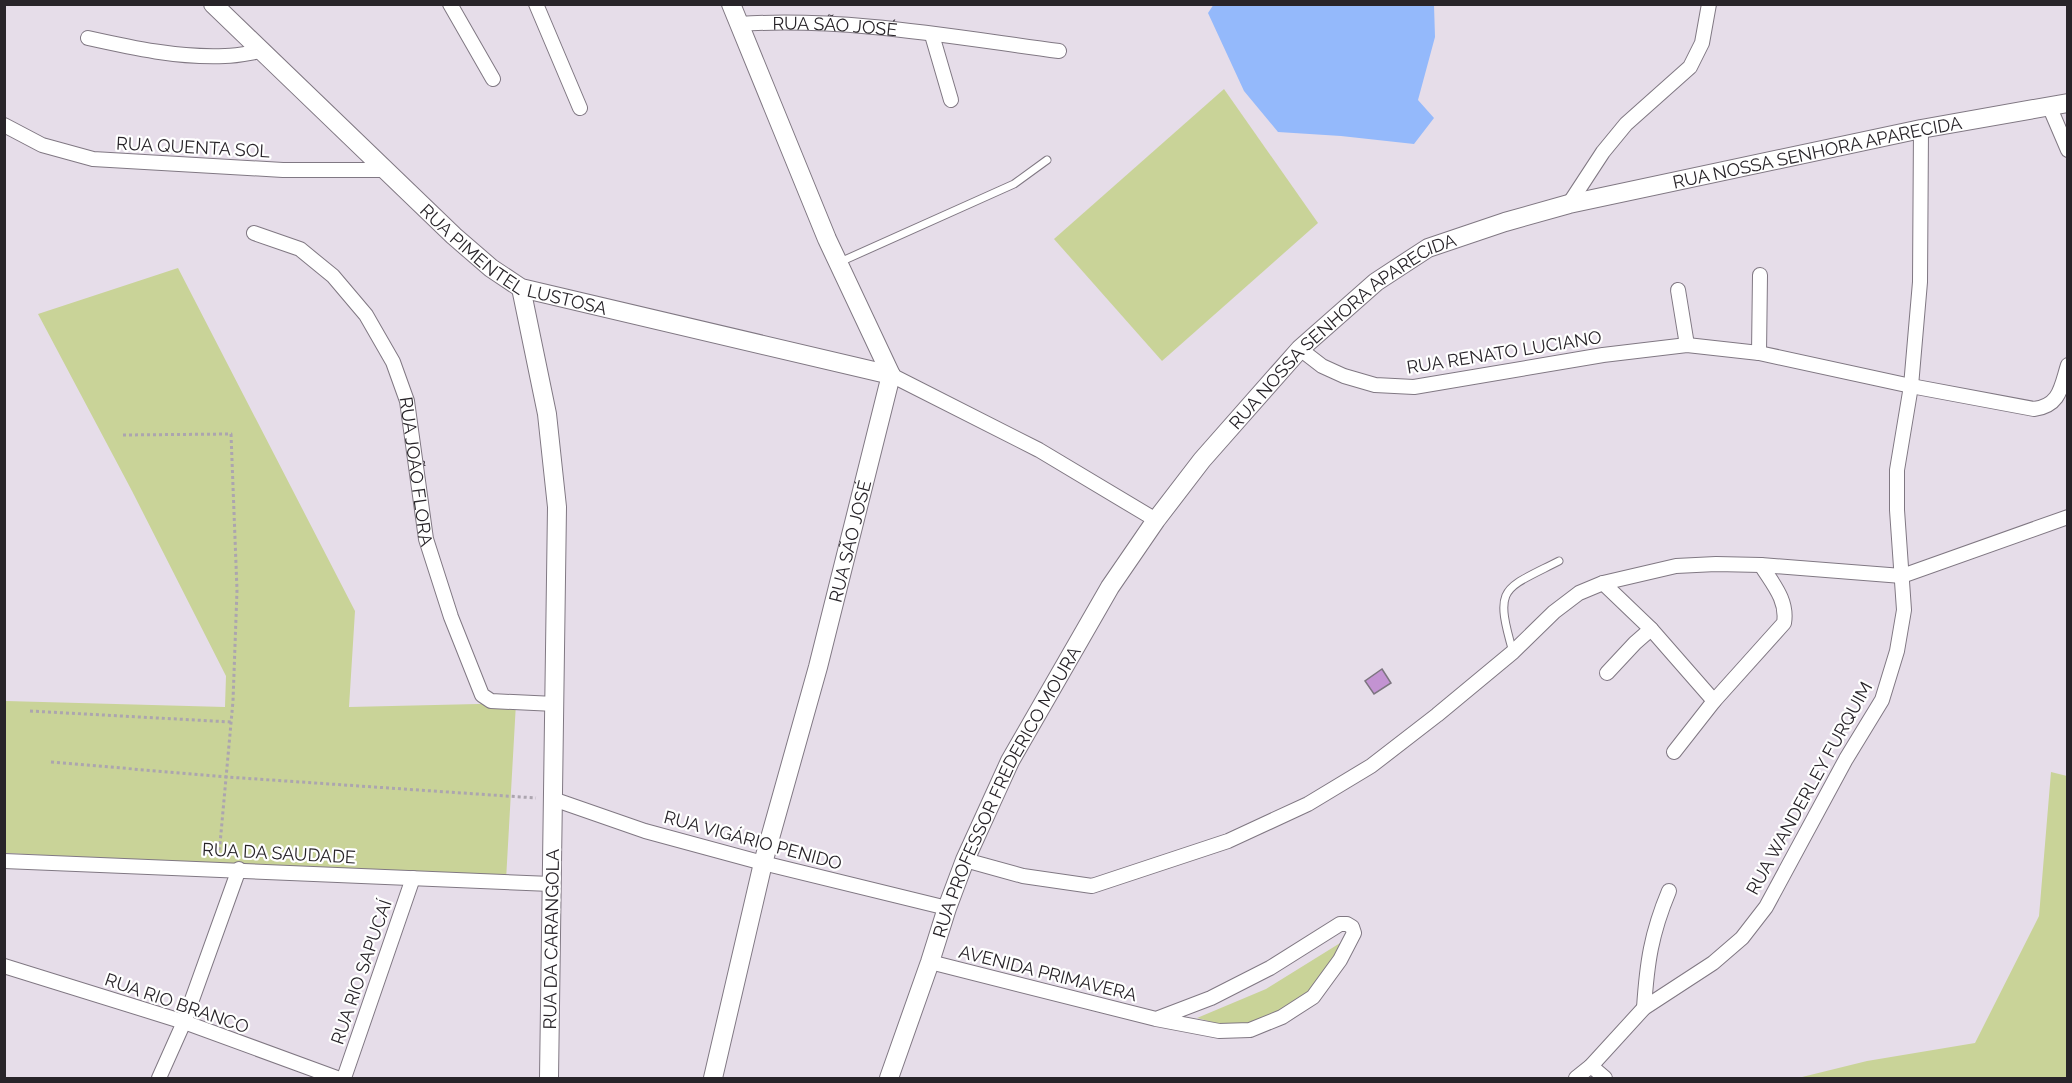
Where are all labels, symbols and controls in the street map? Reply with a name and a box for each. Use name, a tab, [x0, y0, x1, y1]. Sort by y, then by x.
street label: RUA SÃO JOSÉ	[772, 12, 899, 40]
street label: RUA NOSSA SENHORA APARECIDA	[1671, 112, 1963, 192]
street label: RUA QUENTA SOL	[116, 132, 271, 162]
street label: RUA PIMENTEL LUSTOSA	[416, 199, 609, 318]
street label: RUA NOSSA SENHORA APARECIDA	[1224, 229, 1459, 433]
street label: RUA RENATO LUCIANO	[1405, 326, 1603, 378]
street label: RUA JOÃO FLORA	[396, 395, 438, 549]
street label: RUA SÃO JOSÉ	[824, 478, 875, 604]
street label: RUA PROFESSOR FREDERICO MOURA	[928, 642, 1084, 940]
street label: RUA WANDERLEY FURQUIM	[1742, 678, 1876, 898]
street label: RUA VIGÁRIO PENIDO	[662, 805, 845, 874]
street label: RUA DA SAUDADE	[202, 838, 356, 868]
street label: RUA DA CARANGOLA	[539, 848, 563, 1030]
street label: RUA RIO SAPUCAÍ	[325, 896, 396, 1047]
street label: AVENIDA PRIMAVERA	[957, 941, 1139, 1005]
street label: RUA RIO BRANCO	[102, 969, 252, 1037]

